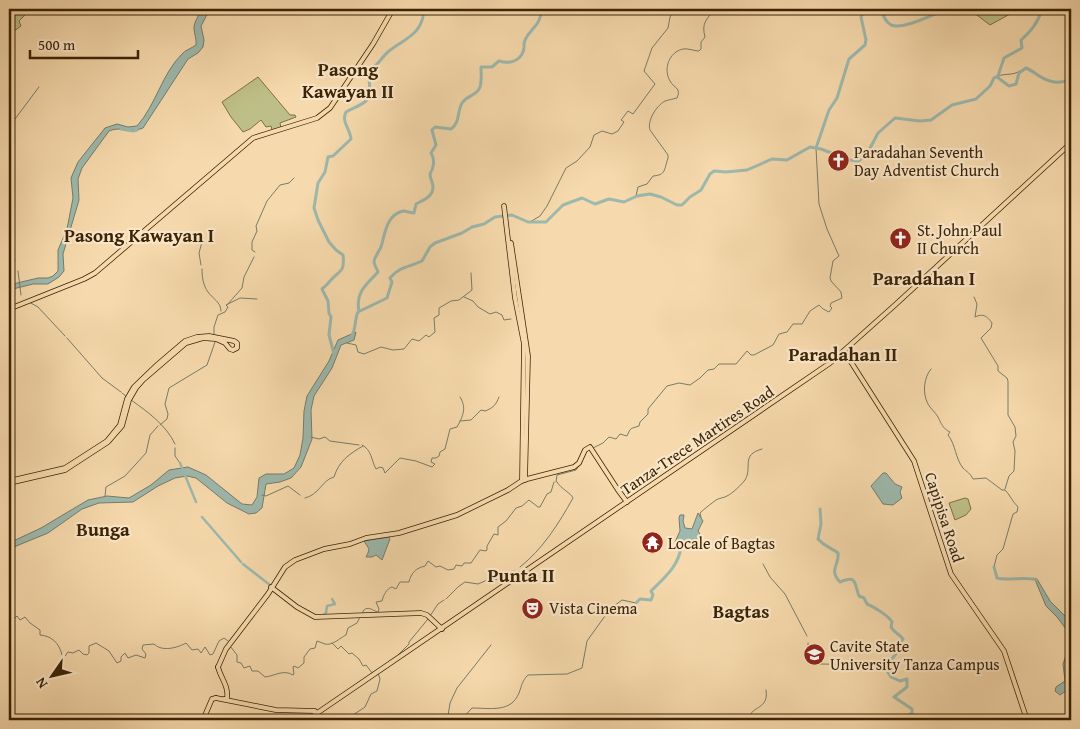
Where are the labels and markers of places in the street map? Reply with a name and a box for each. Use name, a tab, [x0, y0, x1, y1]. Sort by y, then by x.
place label: Paradahan Seventh Day Adventist Church	[854, 140, 999, 182]
church icon: Paradahan Seventh Day Adventist Church	[826, 149, 850, 173]
place label: St. John Paul II Church	[917, 218, 1002, 260]
church icon: St. John Paul II Church	[889, 227, 913, 251]
temple icon: Locale of Bagtas	[640, 531, 664, 555]
place label: Locale of Bagtas	[668, 531, 775, 555]
theatre icon: Vista Cinema	[521, 596, 545, 620]
place label: Vista Cinema	[549, 596, 638, 620]
place label: Cavite State University Tanza Campus	[830, 634, 1000, 676]
school or university icon: Cavite State University Tanza Campus	[802, 643, 826, 667]

